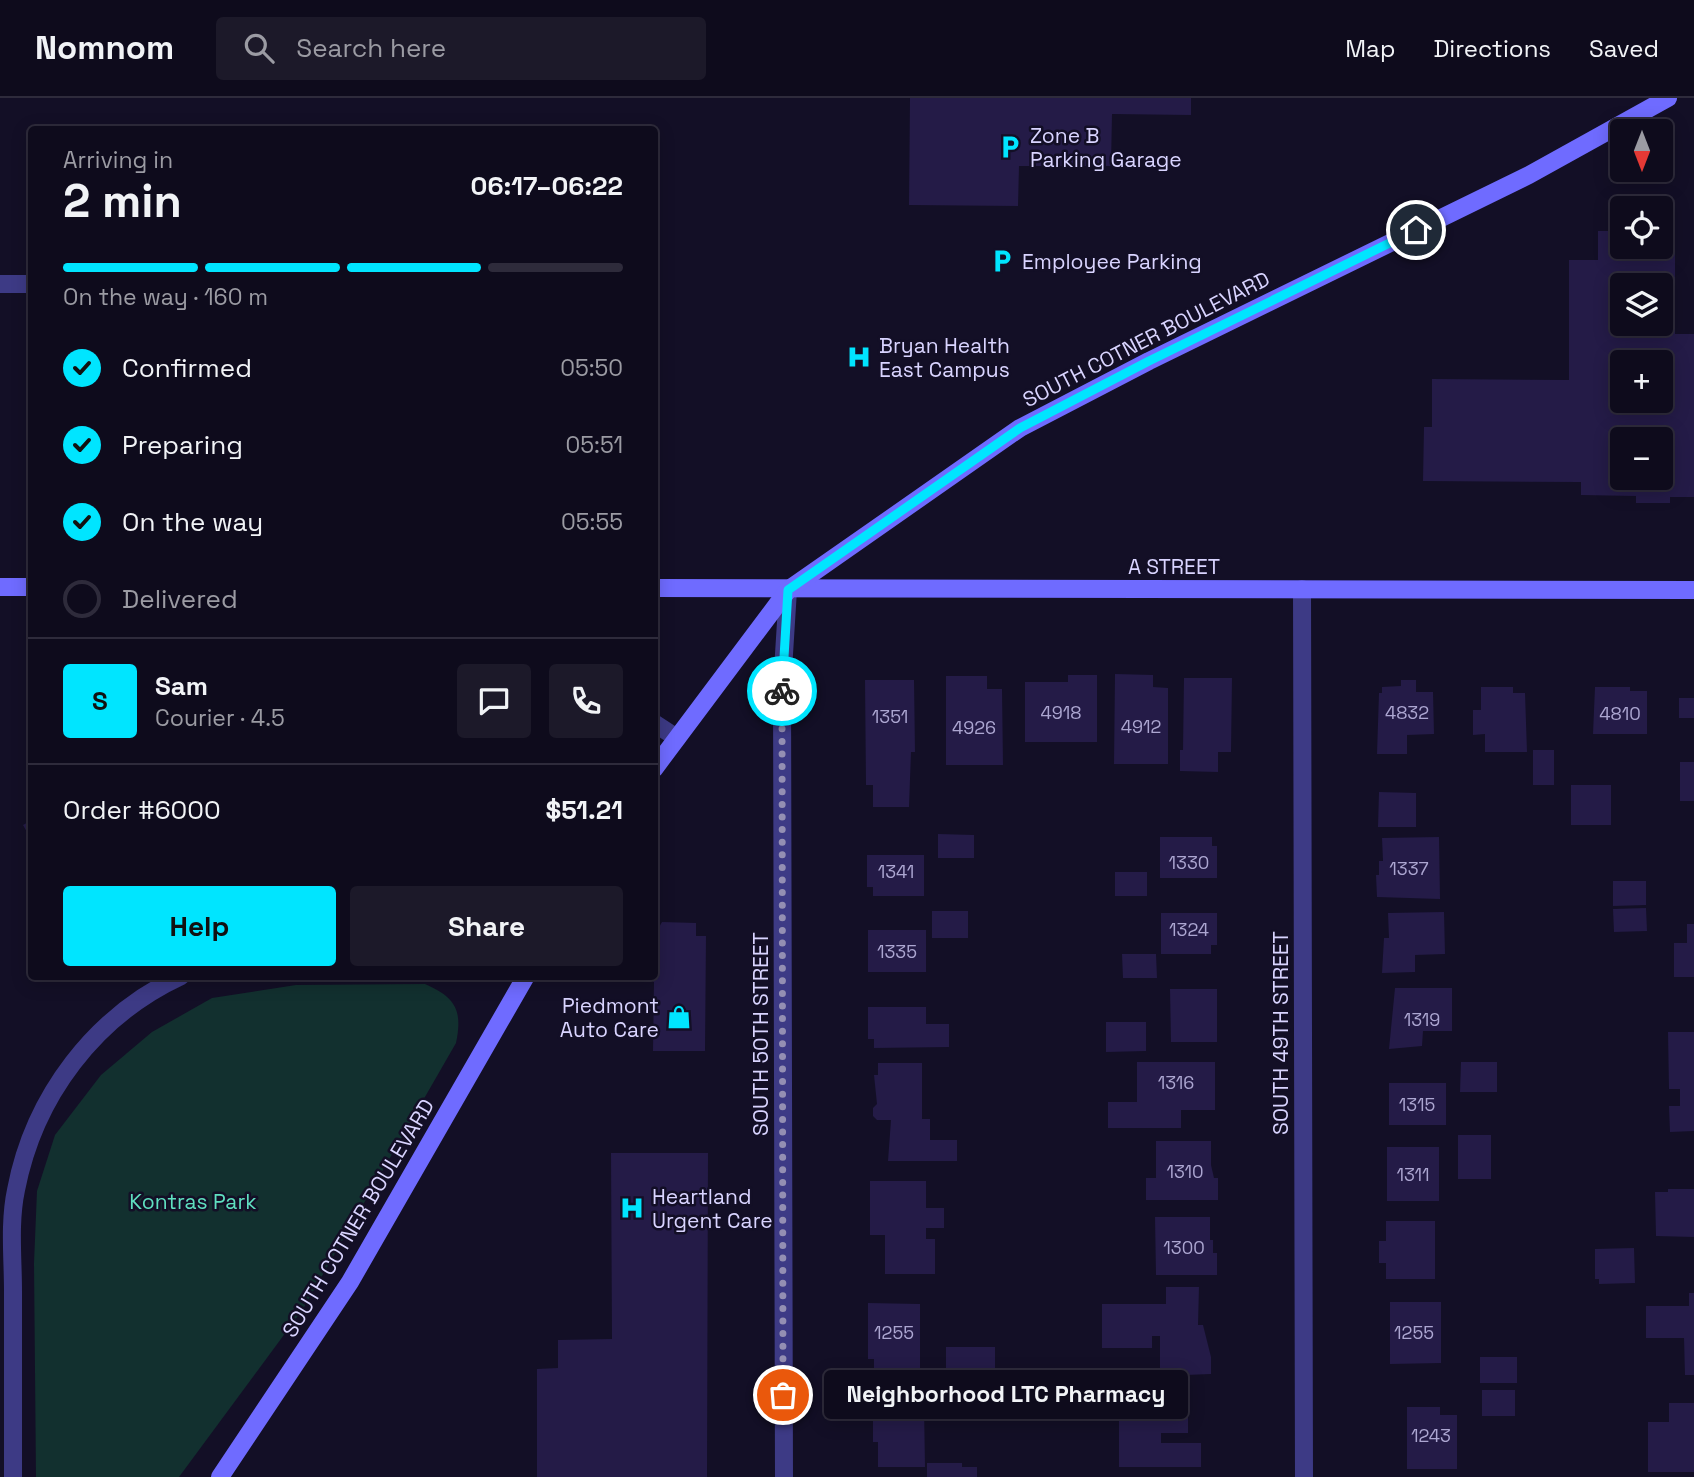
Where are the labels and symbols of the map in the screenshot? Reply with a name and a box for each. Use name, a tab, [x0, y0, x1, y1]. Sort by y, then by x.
north arrow	[1610, 119, 1673, 182]
place label: Zone B Parking Garage	[1030, 122, 1182, 173]
parking icon: Zone B Parking Garage	[996, 133, 1024, 161]
pin	[1386, 200, 1446, 260]
parking icon: Employee Parking	[988, 247, 1016, 275]
place label: Employee Parking	[1022, 248, 1202, 275]
street label: SOUTH COTNER BOULEVARD	[1018, 265, 1274, 413]
place label: Bryan Health East Campus	[879, 332, 1010, 383]
hospital icon: Bryan Health East Campus	[845, 343, 873, 371]
street label: A STREET	[1128, 553, 1220, 580]
courier	[747, 656, 817, 726]
house number: 4918	[1040, 701, 1082, 724]
house number: 4832	[1385, 701, 1429, 724]
house number: 4810	[1599, 702, 1641, 725]
house number: 1351	[872, 705, 908, 728]
house number: 4912	[1121, 715, 1161, 738]
house number: 4926	[952, 716, 996, 739]
house number: 1330	[1169, 851, 1209, 874]
house number: 1337	[1389, 857, 1429, 880]
house number: 1341	[878, 860, 914, 883]
house number: 1324	[1169, 918, 1209, 941]
street label: SOUTH 49TH STREET	[1267, 931, 1294, 1135]
street label: SOUTH 50TH STREET	[747, 932, 774, 1136]
house number: 1335	[877, 940, 917, 963]
place label: Piedmont Auto Care	[560, 992, 659, 1043]
shop icon: Piedmont Auto Care	[665, 1003, 693, 1031]
house number: 1319	[1404, 1008, 1440, 1031]
house number: 1316	[1158, 1071, 1194, 1094]
house number: 1315	[1399, 1093, 1435, 1116]
street label: SOUTH COTNER BOULEVARD	[276, 1094, 440, 1342]
house number: 1310	[1166, 1160, 1204, 1183]
house number: 1311	[1396, 1163, 1430, 1186]
place label: Heartland Urgent Care	[652, 1183, 773, 1234]
park label: Kontras Park	[129, 1188, 257, 1215]
hospital icon: Heartland Urgent Care	[618, 1194, 646, 1222]
house number: 1300	[1163, 1236, 1205, 1259]
house number: 1255	[874, 1321, 914, 1344]
house number: 1255	[1394, 1321, 1434, 1344]
pin	[753, 1365, 813, 1425]
callout: Neighborhood LTC Pharmacy	[825, 1370, 1189, 1420]
house number: 1243	[1411, 1424, 1451, 1447]

